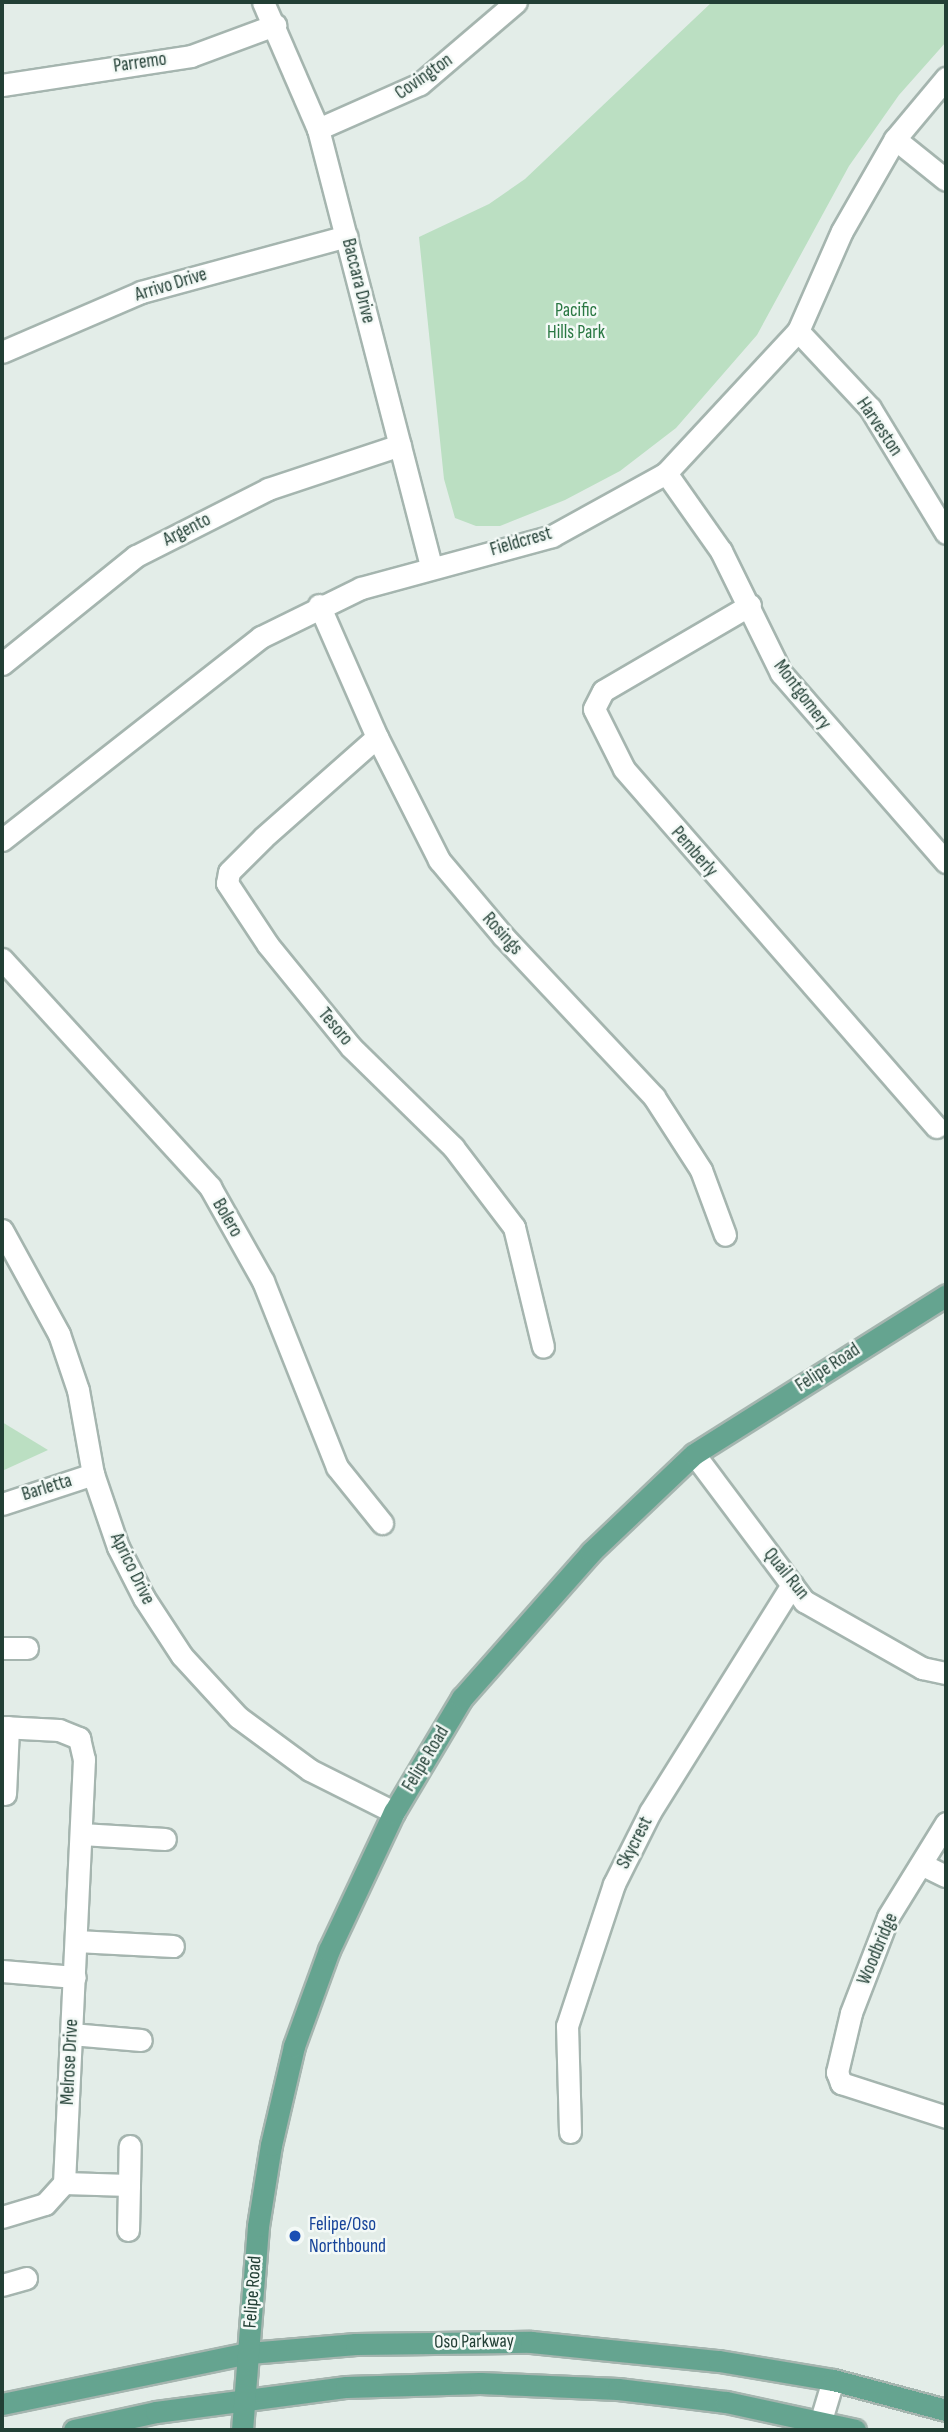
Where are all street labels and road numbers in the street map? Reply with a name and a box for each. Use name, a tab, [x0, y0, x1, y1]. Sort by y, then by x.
street label: Parremo	[112, 48, 168, 78]
street label: Covington	[391, 49, 457, 105]
street label: Baccara Drive	[336, 236, 380, 326]
street label: Arrivo Drive	[132, 263, 210, 307]
street label: Harveston	[851, 393, 907, 461]
street label: Argento	[159, 508, 215, 552]
street label: Fieldcrest	[488, 522, 554, 562]
street label: Montgomery	[768, 656, 836, 734]
street label: Pemberly	[666, 822, 722, 882]
street label: Rosings	[477, 908, 527, 960]
street label: Tesoro	[313, 1004, 357, 1050]
street label: Bolero	[207, 1195, 247, 1241]
street label: Felipe Road	[792, 1339, 864, 1397]
street label: Barletta	[19, 1470, 75, 1506]
street label: Aprico Drive	[105, 1529, 159, 1609]
street label: Quail Run	[758, 1544, 814, 1604]
street label: Felipe Road	[398, 1722, 454, 1796]
street label: Skycrest	[612, 1813, 658, 1873]
street label: Woodbridge	[853, 1910, 903, 1988]
street label: Melrose Drive	[56, 2018, 84, 2106]
street label: Felipe Road	[239, 2255, 267, 2329]
street label: Oso Parkway	[434, 2330, 514, 2354]

